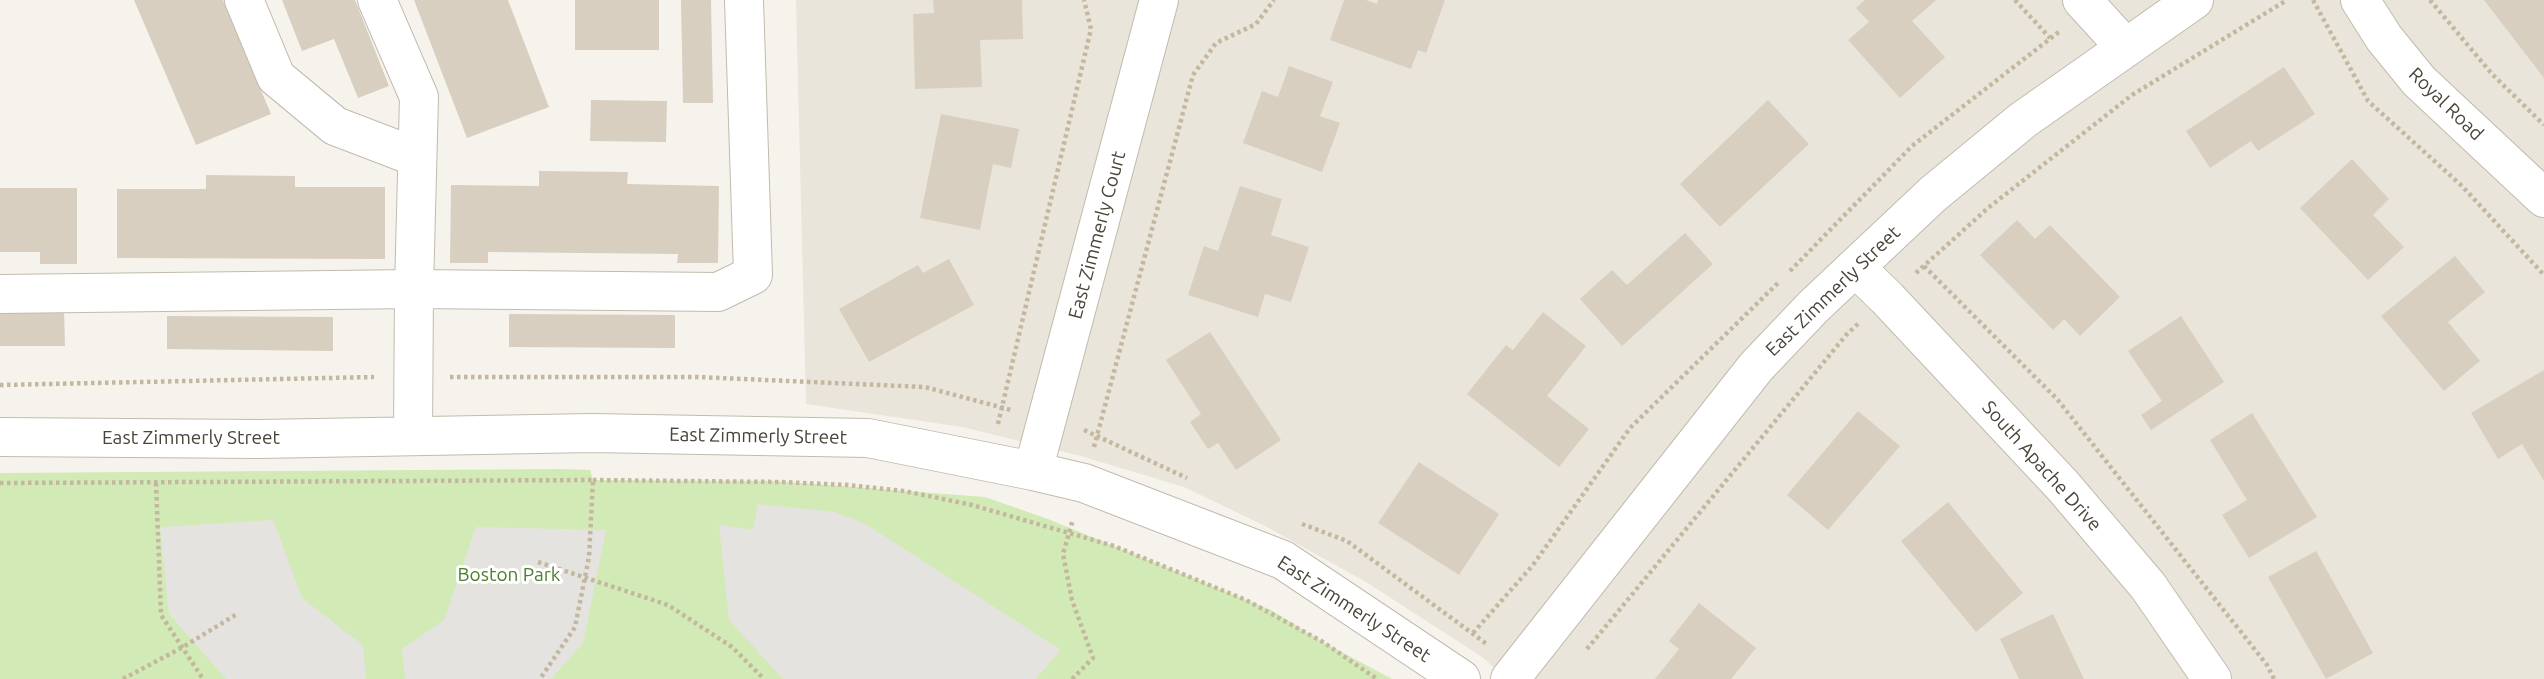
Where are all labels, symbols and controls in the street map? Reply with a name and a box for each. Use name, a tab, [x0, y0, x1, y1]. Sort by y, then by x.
street label: Royal Road	[2404, 63, 2488, 145]
street label: East Zimmerly Court	[1064, 148, 1130, 322]
street label: East Zimmerly Street	[1761, 221, 1905, 361]
street label: South Apache Drive	[1978, 396, 2106, 536]
street label: East Zimmerly Street	[669, 423, 847, 449]
street label: East Zimmerly Street	[102, 427, 280, 449]
street label: East Zimmerly Street	[1273, 551, 1435, 667]
park label: Boston Park	[458, 564, 560, 586]

